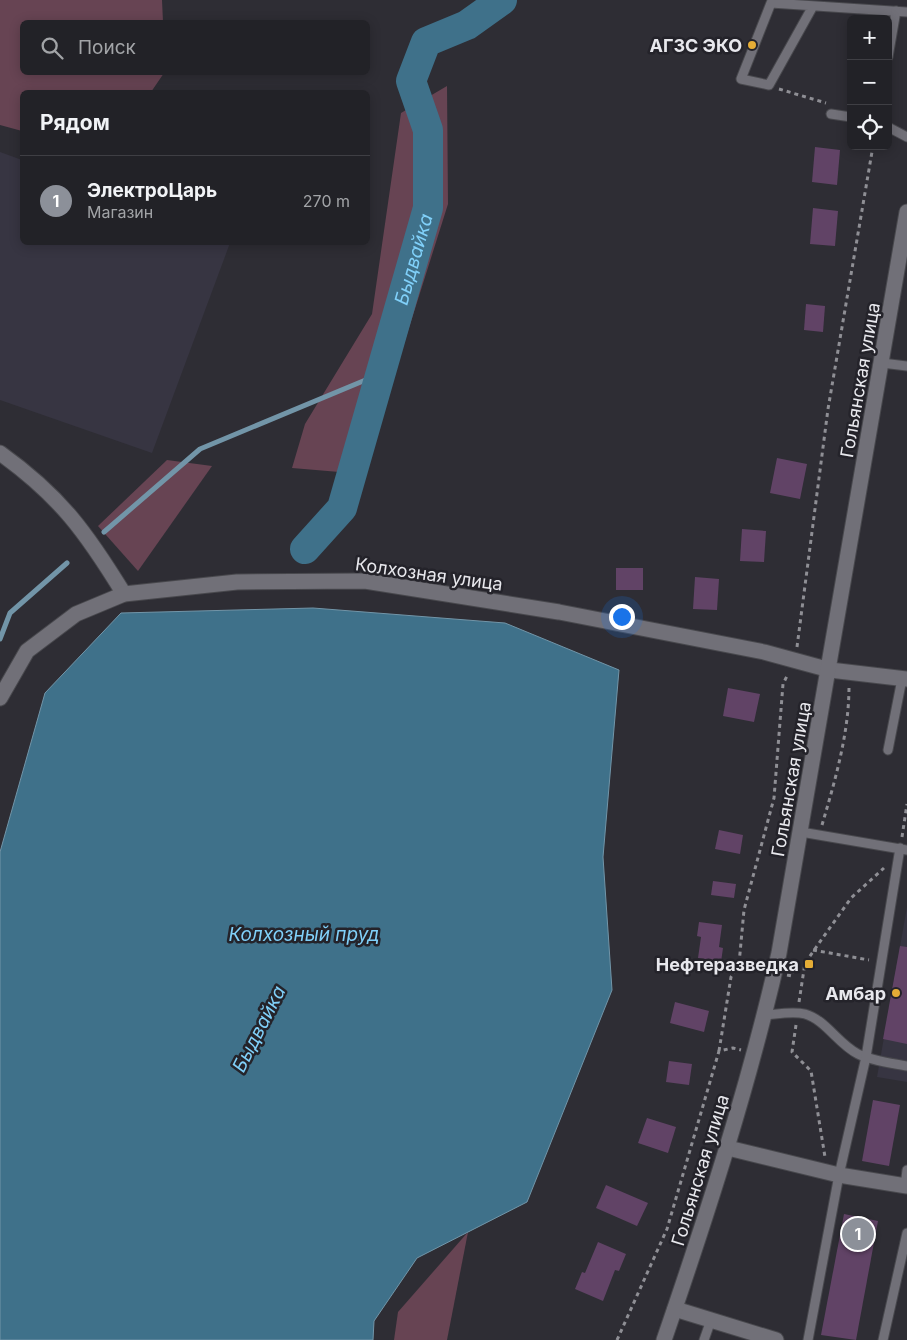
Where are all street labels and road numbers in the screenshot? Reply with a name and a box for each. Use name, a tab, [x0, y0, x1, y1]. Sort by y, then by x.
street label: Гольянская улица	[836, 301, 884, 459]
street label: Колхозная улица	[354, 553, 504, 595]
street label: Гольянская улица	[767, 700, 815, 858]
street label: Гольянская улица	[667, 1092, 733, 1248]

